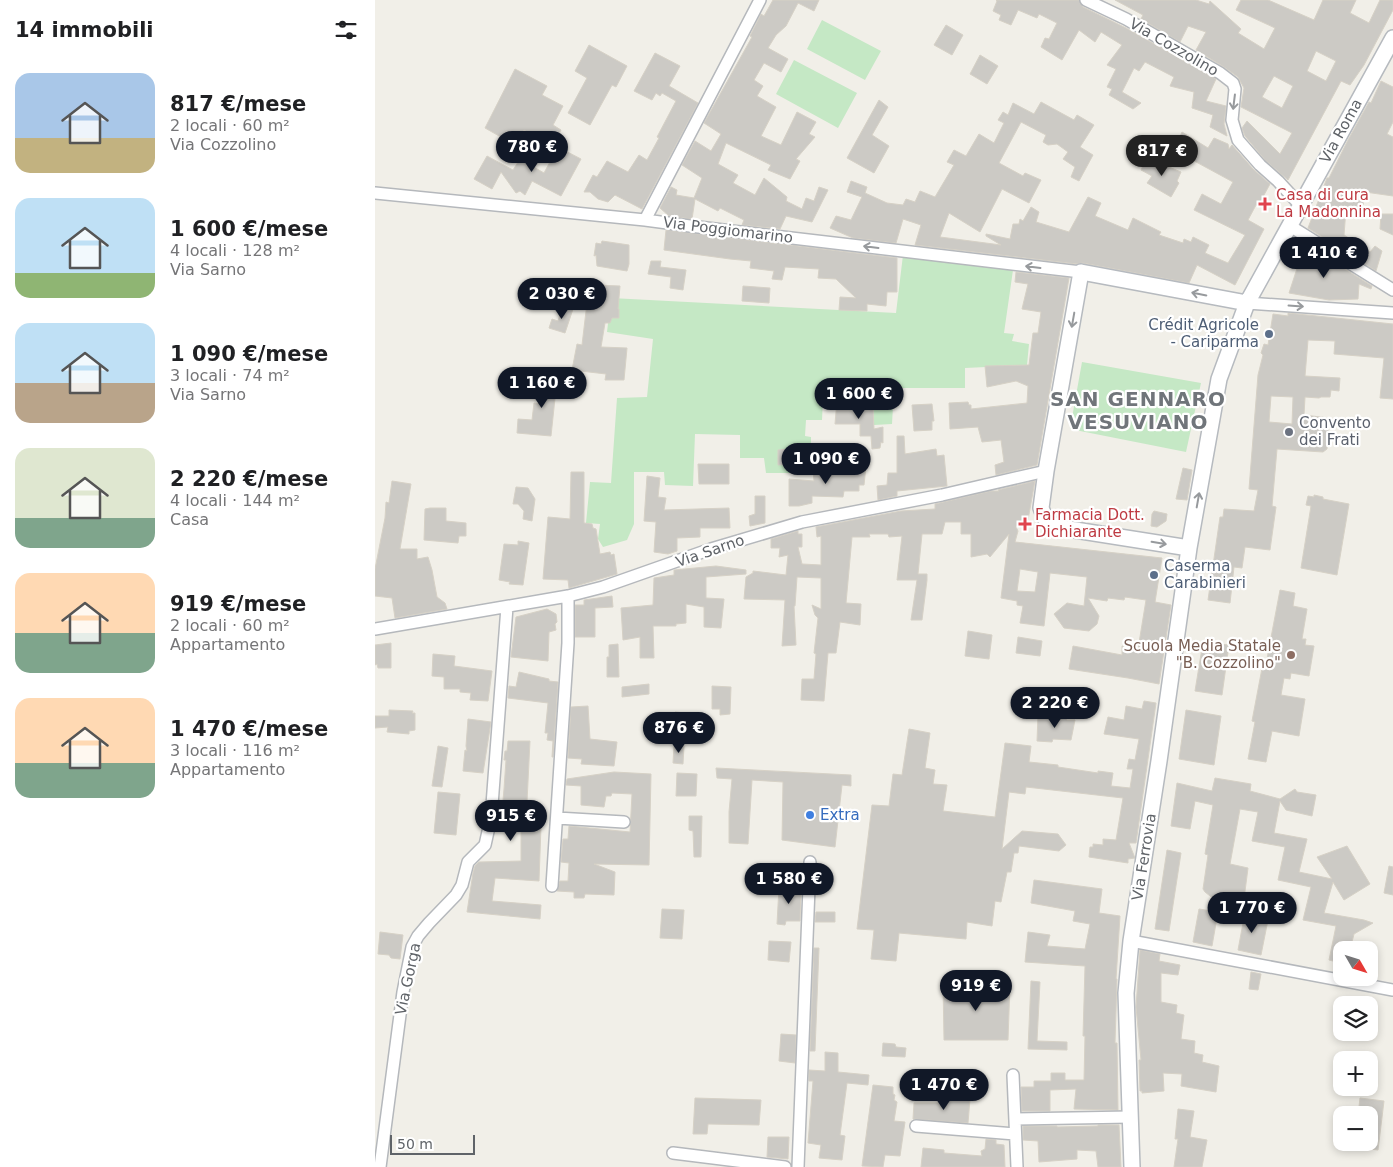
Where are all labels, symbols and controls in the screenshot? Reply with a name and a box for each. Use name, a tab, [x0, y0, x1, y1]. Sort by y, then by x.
street label: Via Cozzolino	[1126, 14, 1222, 80]
icon: filters	[332, 16, 360, 44]
text: 14 immobili	[15, 18, 154, 42]
text: 817 €/mese	[170, 92, 306, 116]
icon: home	[55, 93, 115, 153]
one-way arrow	[1229, 93, 1239, 109]
street label: Via Roma	[1316, 96, 1366, 166]
text: 2 locali · 60 m²	[170, 116, 290, 135]
pin: 780 €	[497, 130, 567, 173]
pin: 817 €	[1127, 134, 1197, 177]
text: Via Cozzolino	[170, 135, 276, 154]
text: 780 €	[507, 137, 557, 156]
text: 817 €	[1137, 141, 1187, 160]
place label: Casa di cura La Madonnina	[1276, 186, 1381, 221]
marker: Casa di cura La Madonnina	[1258, 197, 1272, 211]
street label: Via Poggiomarino	[662, 213, 794, 247]
text: 1 600 €/mese	[170, 217, 328, 241]
icon: home	[55, 218, 115, 278]
pin: 1 410 €	[1278, 236, 1370, 279]
text: 4 locali · 128 m²	[170, 241, 300, 260]
one-way arrow	[864, 242, 880, 252]
text: 1 410 €	[1291, 243, 1357, 262]
text: Via Sarno	[170, 260, 246, 279]
one-way arrow	[1025, 261, 1041, 271]
pin: 2 030 €	[516, 278, 608, 320]
text: 2 030 €	[529, 284, 595, 303]
one-way arrow	[1191, 289, 1207, 299]
one-way arrow	[1287, 302, 1303, 311]
one-way arrow	[1067, 312, 1077, 328]
place label: Crédit Agricole - Cariparma	[1148, 316, 1259, 351]
marker: Crédit Agricole - Cariparma	[1263, 328, 1275, 340]
text: 1 090 €/mese	[170, 342, 328, 366]
icon: home	[55, 343, 115, 403]
text: 3 locali · 74 m²	[170, 366, 290, 385]
pin: 1 160 €	[496, 366, 588, 409]
text: 1 160 €	[509, 373, 575, 392]
pin: 1 600 €	[813, 378, 905, 420]
text: 1 600 €	[826, 384, 892, 403]
text: Via Sarno	[170, 385, 246, 404]
district label: SAN GENNARO VESUVIANO	[1050, 387, 1226, 434]
place label: Convento dei Frati	[1299, 414, 1371, 449]
marker: Convento dei Frati	[1283, 426, 1295, 438]
pin: 1 090 €	[780, 442, 872, 485]
text: 1 090 €	[793, 449, 859, 468]
text: 2 220 €/mese	[170, 467, 328, 491]
icon: home	[55, 468, 115, 528]
text: 4 locali · 144 m²	[170, 491, 300, 510]
one-way arrow	[1193, 492, 1203, 508]
place label: Farmacia Dott. Dichiarante	[1035, 506, 1145, 541]
text: Casa	[170, 510, 209, 529]
marker: Farmacia Dott. Dichiarante	[1019, 518, 1031, 530]
street label: Via Sarno	[673, 531, 747, 571]
one-way arrow	[1151, 539, 1167, 549]
place label: Caserma Carabinieri	[1164, 557, 1246, 592]
marker: Caserma Carabinieri	[1148, 569, 1160, 581]
text: 919 €/mese	[170, 592, 306, 616]
icon: home	[55, 593, 115, 653]
text: 2 locali · 60 m²	[170, 616, 290, 635]
text: Appartamento	[170, 635, 285, 654]
place label: Scuola Media Statale "B. Cozzolino"	[1124, 637, 1281, 672]
marker: Scuola Media Statale "B. Cozzolino"	[1285, 649, 1297, 661]
pin: 2 220 €	[1009, 686, 1101, 729]
text: 2 220 €	[1022, 693, 1088, 712]
pin: 876 €	[644, 712, 714, 754]
text: 1 470 €/mese	[170, 717, 328, 741]
icon: home	[55, 718, 115, 778]
text: 876 €	[654, 718, 704, 737]
text: 3 locali · 116 m²	[170, 741, 300, 760]
text: Appartamento	[170, 760, 285, 779]
pin: 915 €	[476, 800, 546, 842]
text: 915 €	[486, 806, 536, 825]
place label: Extra	[820, 806, 860, 824]
marker: Extra	[804, 809, 816, 821]
street label: Via Ferrovia	[1128, 812, 1160, 902]
pin: 1 580 €	[743, 862, 835, 905]
text: 1 580 €	[756, 869, 822, 888]
pin: 1 770 €	[1206, 892, 1298, 934]
text: 1 770 €	[1219, 898, 1285, 917]
street label: Via Gorga	[392, 941, 424, 1017]
north arrow	[1333, 941, 1377, 986]
map controls	[1333, 941, 1378, 1151]
pin: 919 €	[941, 970, 1011, 1012]
text: 919 €	[951, 976, 1001, 995]
button: layers	[1333, 996, 1378, 1041]
button: +	[1333, 1051, 1378, 1096]
pin: 1 470 €	[898, 1068, 990, 1111]
text: 1 470 €	[911, 1075, 977, 1094]
button: −	[1333, 1106, 1378, 1151]
scale bar	[390, 1132, 475, 1155]
text: 50 m	[397, 1136, 433, 1152]

